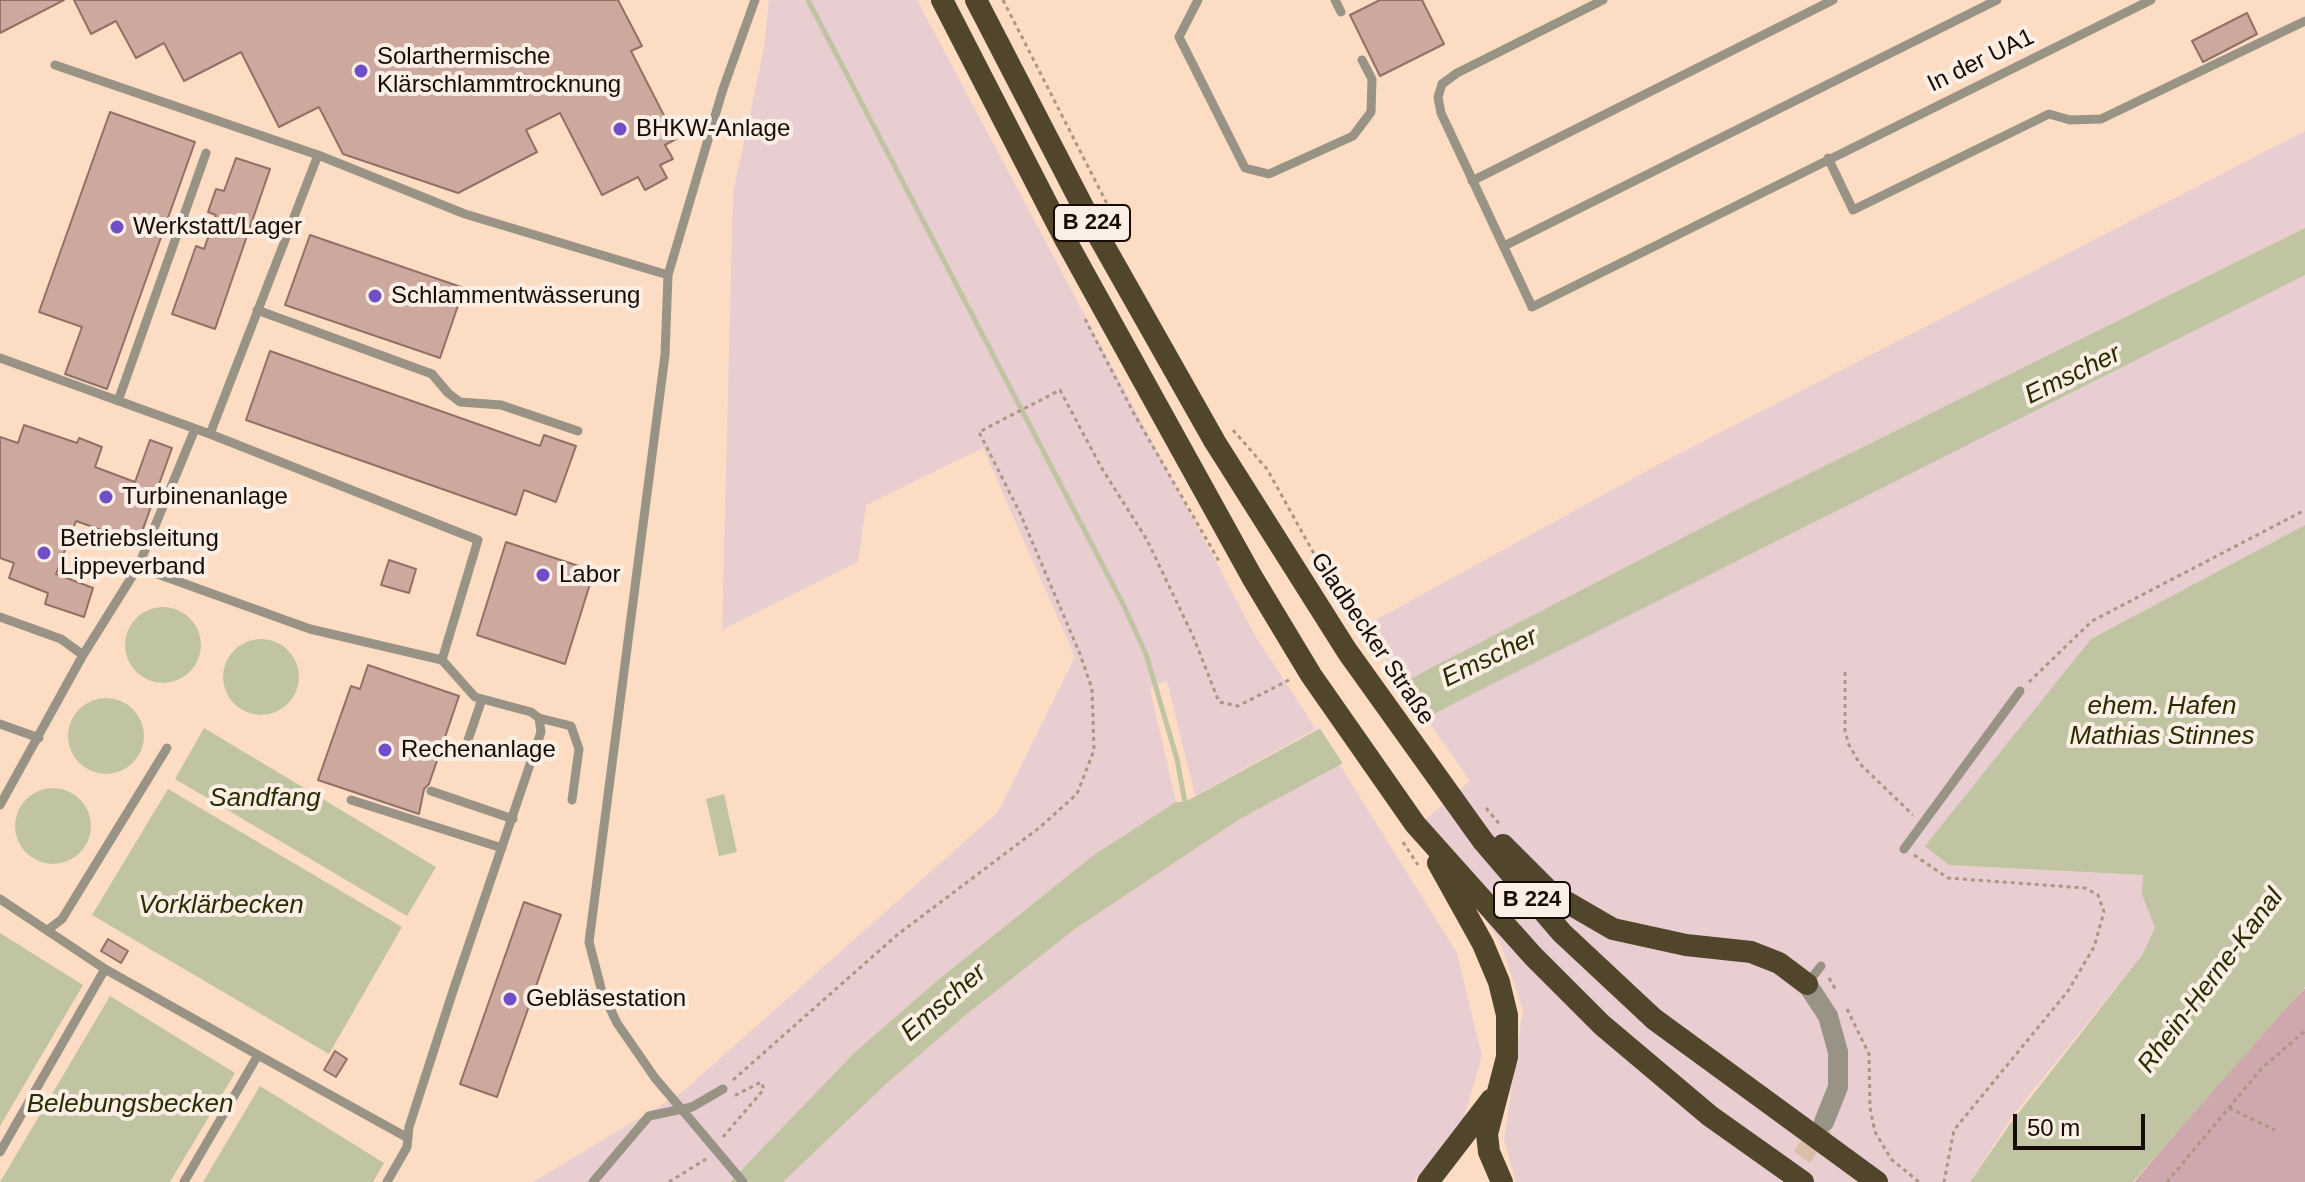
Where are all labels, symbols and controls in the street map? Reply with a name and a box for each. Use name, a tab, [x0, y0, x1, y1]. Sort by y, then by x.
street label: In der UA1	[1923, 23, 2039, 99]
place label: Solarthermische Klärschlammtrocknung	[377, 43, 621, 99]
marker: Solarthermische Klärschlammtrocknung	[352, 62, 370, 80]
place label: BHKW-Anlage	[636, 115, 790, 143]
marker: BHKW-Anlage	[611, 120, 629, 138]
road number: B 224	[1054, 205, 1130, 241]
place label: Werkstatt/Lager	[133, 213, 302, 241]
marker: Werkstatt/Lager	[108, 218, 126, 236]
place label: Schlammentwässerung	[391, 282, 640, 310]
marker: Schlammentwässerung	[366, 287, 384, 305]
water label: Emscher	[2020, 338, 2126, 412]
place label: Turbinenanlage	[122, 483, 288, 511]
marker: Turbinenanlage	[97, 488, 115, 506]
place label: Betriebsleitung Lippeverband	[60, 525, 219, 581]
marker: Betriebsleitung Lippeverband	[35, 544, 53, 562]
street label: Gladbecker Straße	[1304, 547, 1440, 731]
place label: Labor	[559, 561, 620, 589]
marker: Labor	[534, 566, 552, 584]
water label: Emscher	[1437, 621, 1543, 695]
water label: ehem. Hafen Mathias Stinnes	[2070, 691, 2254, 752]
place label: Rechenanlage	[401, 736, 556, 764]
marker: Rechenanlage	[376, 741, 394, 759]
water label: Sandfang	[209, 783, 321, 815]
road number: B 224	[1494, 882, 1570, 918]
water label: Rhein-Herne-Kanal	[2132, 883, 2290, 1079]
water label: Vorklärbecken	[138, 890, 304, 922]
water label: Emscher	[895, 958, 993, 1048]
place label: Gebläsestation	[526, 985, 686, 1013]
marker: Gebläsestation	[501, 990, 519, 1008]
water label: Belebungsbecken	[27, 1089, 233, 1121]
scale bar	[2017, 1098, 2149, 1148]
text: 50 m	[2027, 1114, 2080, 1141]

